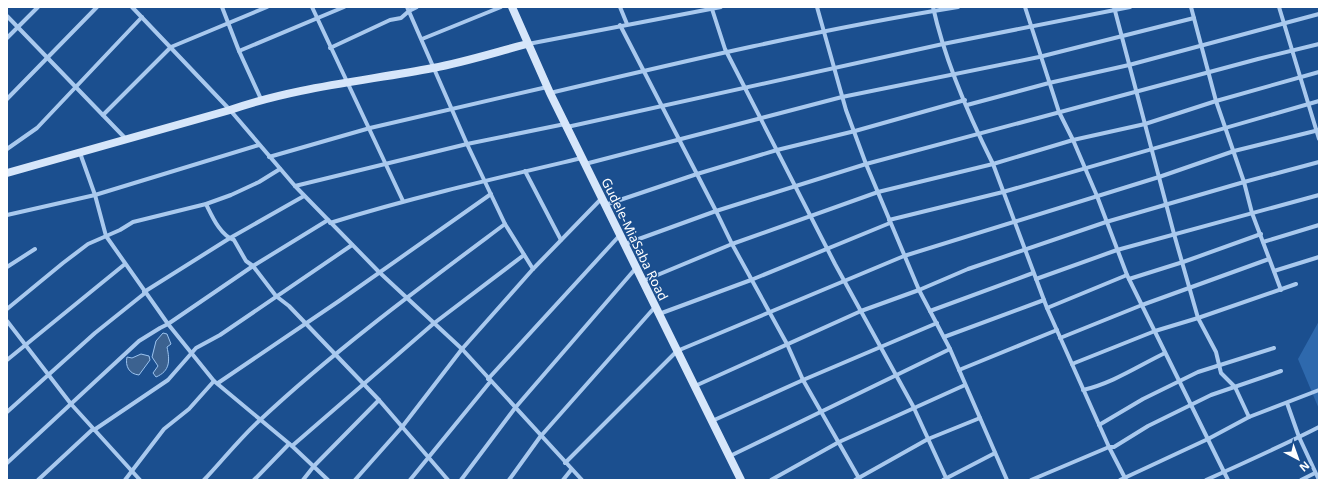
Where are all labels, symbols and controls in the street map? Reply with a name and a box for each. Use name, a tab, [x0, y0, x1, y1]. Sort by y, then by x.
street label: Gudele-MiaSaba Road	[597, 175, 673, 303]
north arrow	[1278, 439, 1318, 479]
text: N	[1297, 458, 1313, 476]

